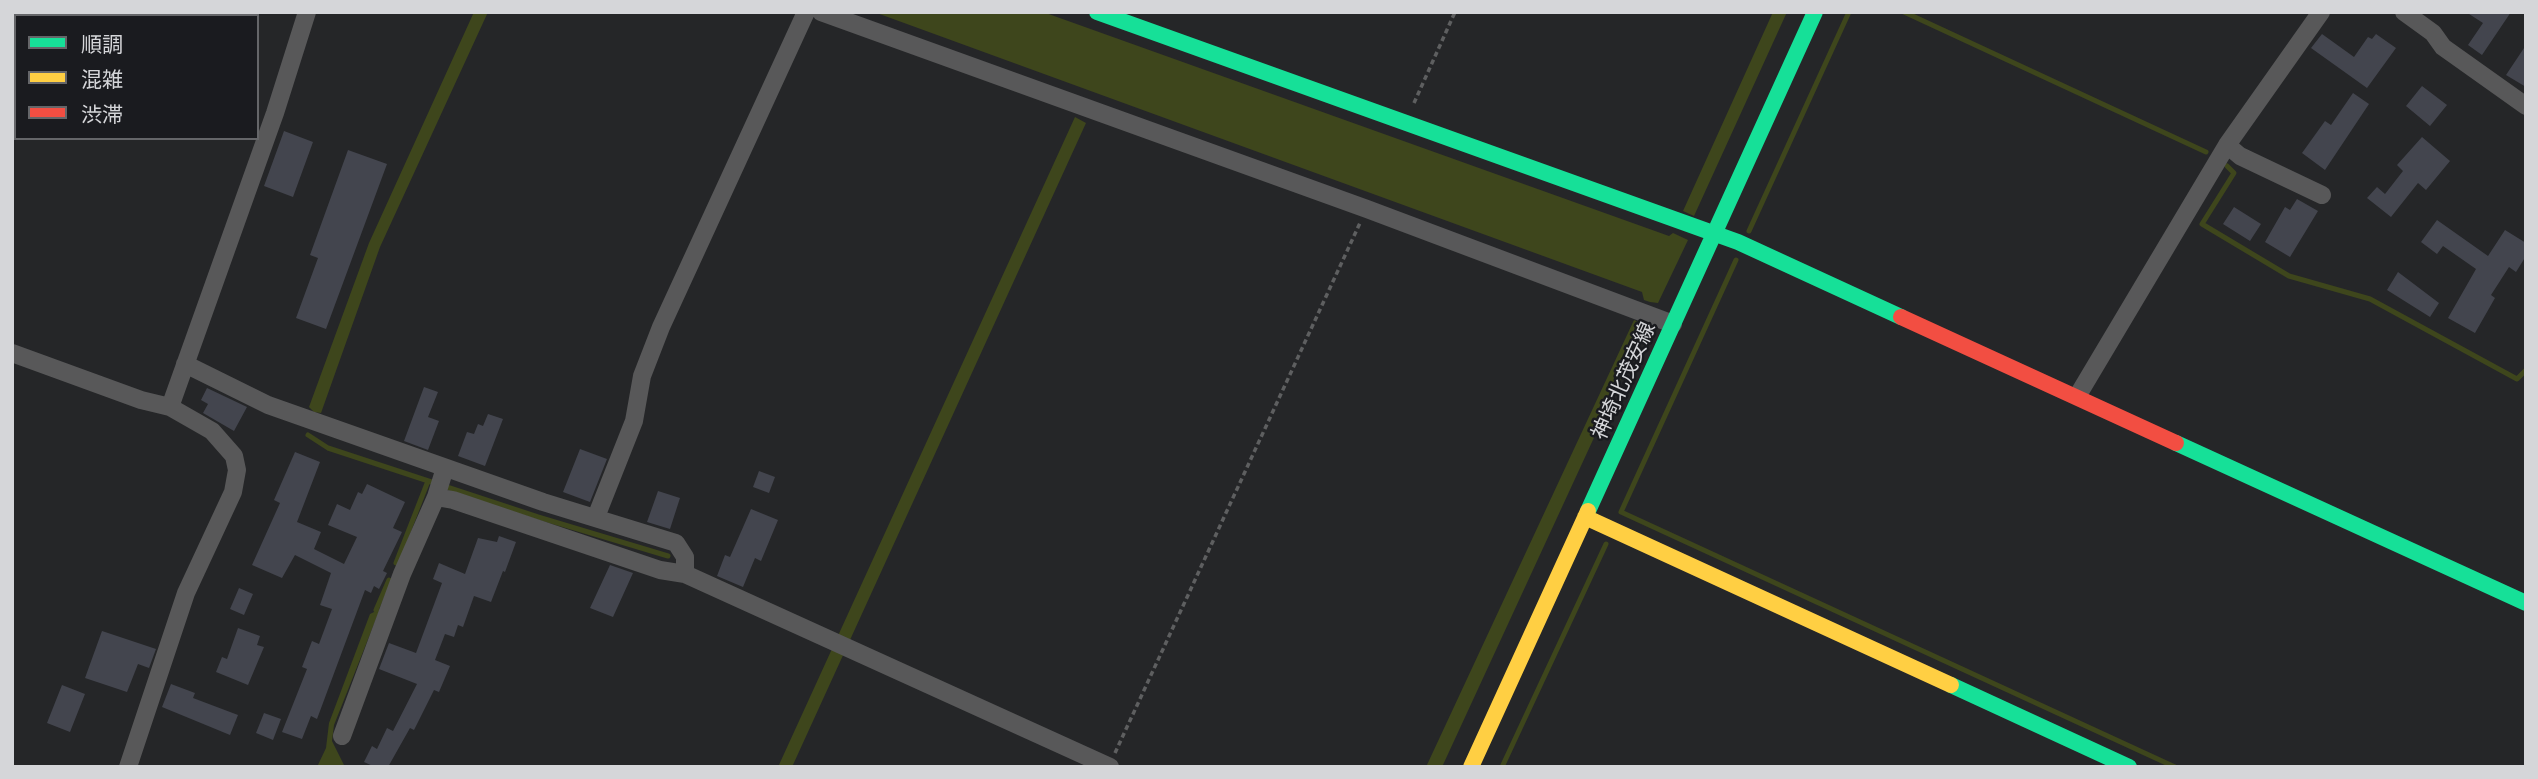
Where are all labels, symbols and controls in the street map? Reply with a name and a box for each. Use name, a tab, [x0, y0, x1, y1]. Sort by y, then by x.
legend	[14, 14, 259, 140]
text: 順調	[81, 32, 123, 57]
text: 混雑	[81, 67, 123, 92]
text: 渋滞	[81, 102, 123, 127]
street label: 神埼北茂安線	[1587, 318, 1661, 444]

